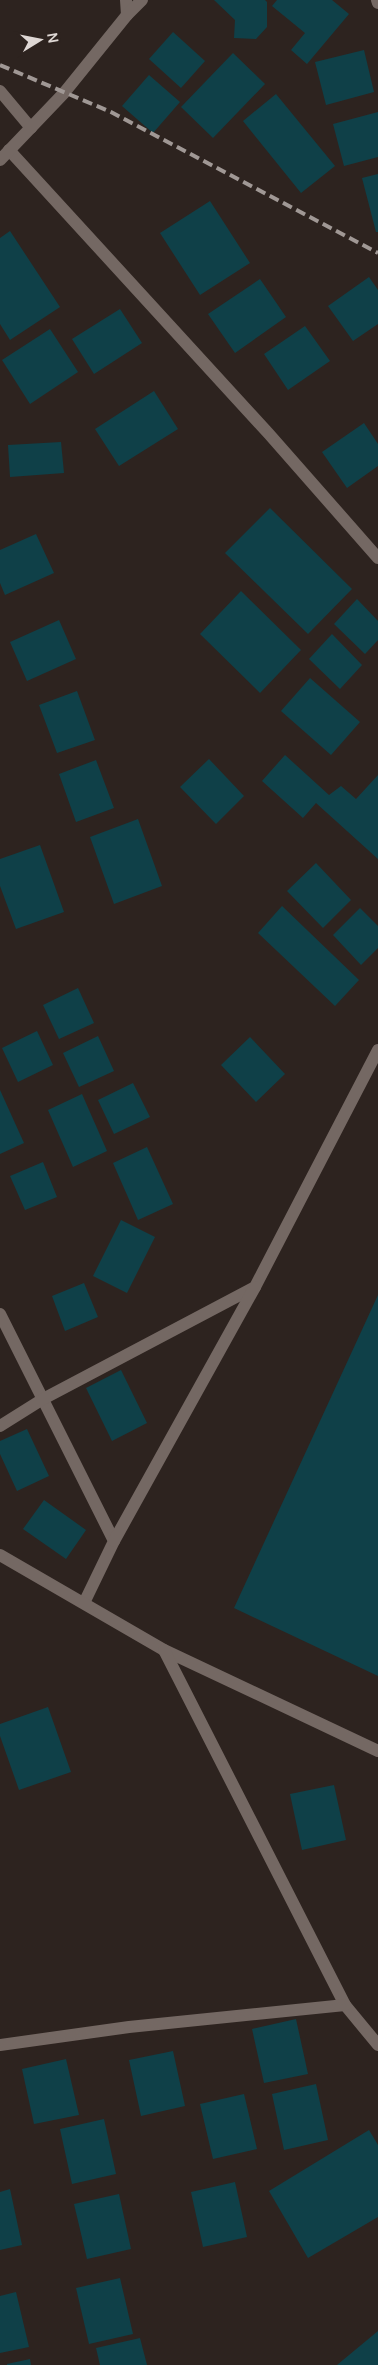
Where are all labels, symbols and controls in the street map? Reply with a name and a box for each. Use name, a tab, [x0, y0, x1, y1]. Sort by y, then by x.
north arrow	[15, 15, 65, 65]
text: N	[43, 31, 64, 44]

